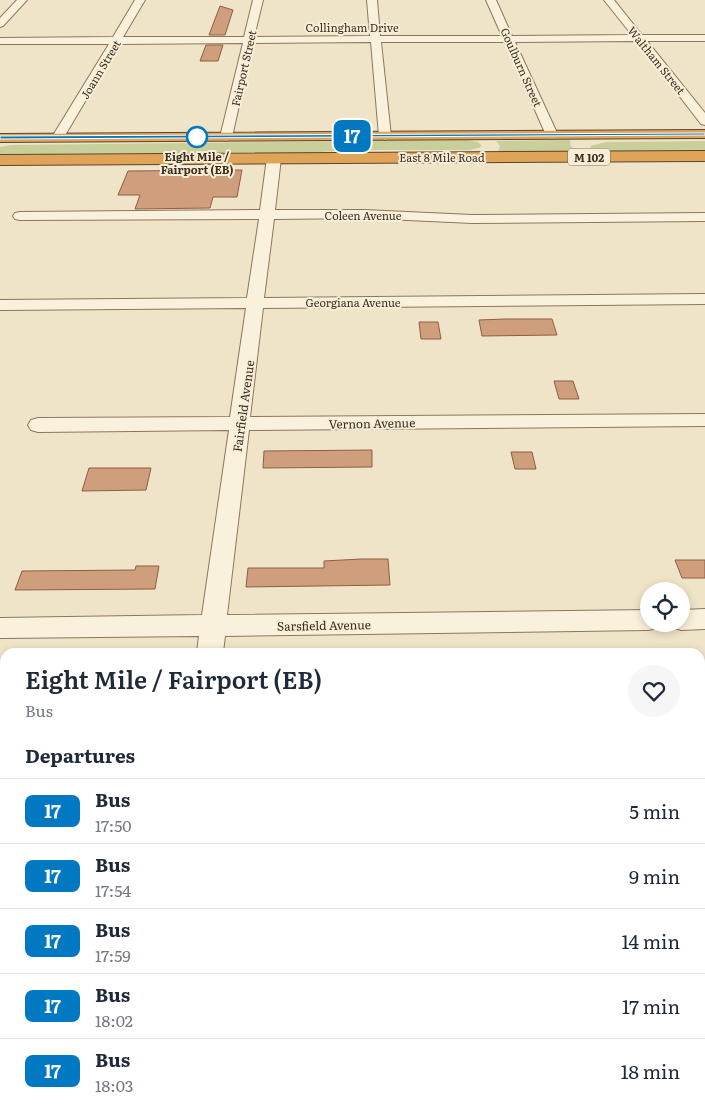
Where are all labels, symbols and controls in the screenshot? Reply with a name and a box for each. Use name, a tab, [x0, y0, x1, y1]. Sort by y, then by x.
street label: Collingham Drive	[305, 19, 399, 35]
street label: Waltham Street	[625, 23, 690, 98]
street label: Goulburn Street	[497, 25, 547, 110]
street label: Fairport Street	[226, 28, 260, 108]
street label: Joann Street	[76, 36, 124, 101]
line badge: 17	[330, 120, 374, 152]
text: 17	[344, 122, 360, 149]
marker: Eight Mile / Fairport (EB)	[186, 126, 208, 148]
place label: Eight Mile / Fairport (EB)	[161, 148, 233, 177]
road number: M 102	[568, 148, 610, 166]
street label: East 8 Mile Road	[399, 149, 485, 165]
street label: Coleen Avenue	[325, 207, 402, 223]
street label: Georgiana Avenue	[305, 294, 401, 310]
street label: Fairfield Avenue	[228, 359, 258, 453]
street label: Vernon Avenue	[328, 413, 416, 433]
map controls	[640, 582, 690, 632]
button: locate	[640, 582, 690, 632]
street label: Sarsfield Avenue	[277, 615, 371, 635]
text: Eight Mile / Fairport (EB)	[25, 661, 322, 696]
button: heart	[628, 665, 680, 717]
text: Bus	[25, 698, 53, 722]
text: Departures	[25, 741, 135, 769]
text: Bus	[95, 785, 130, 813]
text: 17	[44, 797, 61, 824]
text: 5 min	[629, 797, 680, 825]
text: 17:50	[95, 813, 132, 837]
text: Bus	[95, 850, 130, 878]
text: 17	[44, 862, 61, 889]
text: 9 min	[629, 862, 680, 890]
text: 17:54	[95, 878, 131, 902]
text: Bus	[95, 915, 130, 943]
text: 17	[44, 927, 61, 954]
text: 14 min	[621, 927, 680, 955]
text: 17:59	[95, 943, 131, 967]
text: Bus	[95, 980, 130, 1008]
text: 17	[44, 992, 61, 1019]
text: 17 min	[622, 992, 680, 1020]
text: 18:02	[95, 1008, 133, 1032]
text: Bus	[95, 1045, 130, 1073]
text: 17	[44, 1057, 61, 1084]
text: 18 min	[621, 1057, 680, 1085]
text: 18:03	[95, 1073, 133, 1097]

